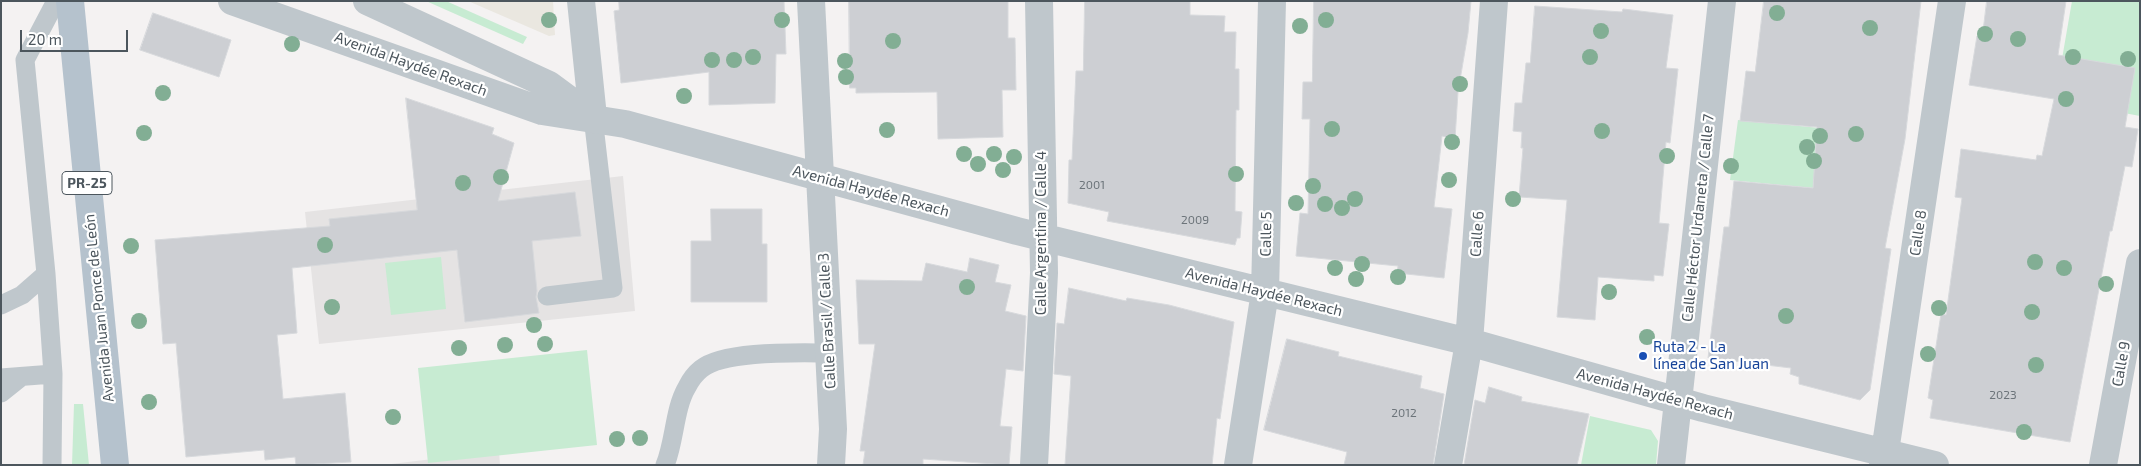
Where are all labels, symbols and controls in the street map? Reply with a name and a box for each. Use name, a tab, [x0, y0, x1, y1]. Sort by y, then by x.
scale bar	[22, 20, 130, 52]
street label: Avenida Haydée Rexach	[332, 28, 490, 100]
text: 20 m	[28, 30, 62, 48]
street label: Calle Héctor Urdaneta / Calle 7	[1678, 113, 1718, 323]
street label: Calle Argentina / Calle 4	[1032, 151, 1050, 315]
street label: Avenida Haydée Rexach	[791, 161, 951, 221]
road number: PR-25	[62, 172, 112, 194]
house number: 2001	[1079, 178, 1105, 192]
street label: Calle 8	[1906, 209, 1930, 257]
street label: Calle 5	[1257, 211, 1275, 257]
street label: Calle 6	[1466, 211, 1488, 257]
street label: Avenida Juan Ponce de León	[80, 213, 118, 403]
house number: 2009	[1181, 213, 1209, 227]
street label: Calle Brasil / Calle 3	[814, 252, 840, 390]
street label: Avenida Haydée Rexach	[1184, 264, 1344, 320]
place label: Ruta 2 - La línea de San Juan	[1653, 338, 1769, 373]
street label: Calle 9	[2108, 340, 2134, 388]
marker: Ruta 2 - La línea de San Juan	[1637, 350, 1649, 362]
street label: Avenida Haydée Rexach	[1575, 364, 1735, 424]
house number: 2023	[1989, 388, 2017, 402]
house number: 2012	[1391, 406, 1417, 420]

